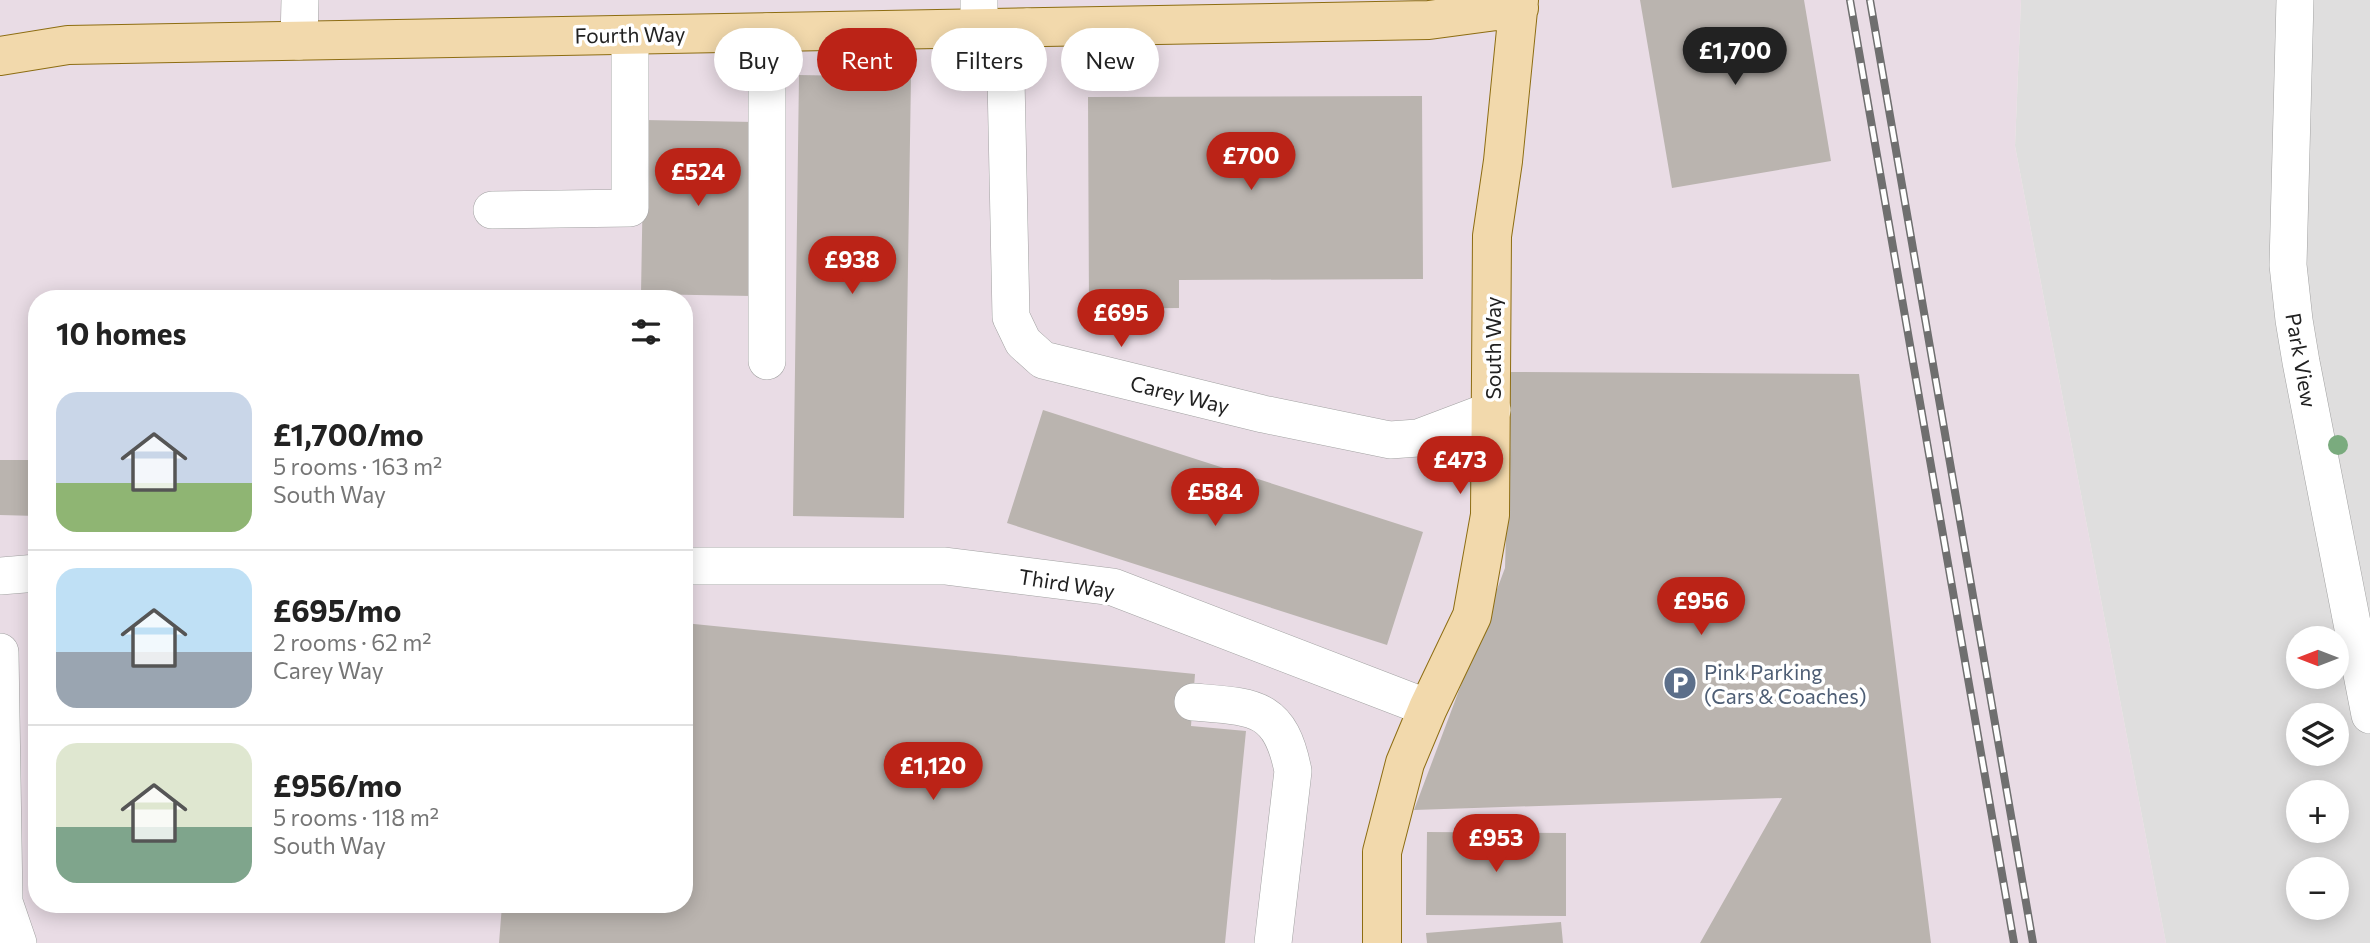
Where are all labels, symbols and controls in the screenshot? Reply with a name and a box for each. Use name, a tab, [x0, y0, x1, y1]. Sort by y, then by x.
street label: Fourth Way	[574, 21, 686, 47]
chip: Buy	[714, 28, 803, 91]
chip: Rent	[817, 28, 917, 91]
chip: Filters	[931, 28, 1047, 91]
chip: New	[1061, 28, 1159, 91]
pin: £1,700	[1678, 28, 1792, 87]
text: £1,700	[1699, 36, 1771, 64]
pin: £700	[1210, 132, 1292, 192]
text: £700	[1222, 141, 1280, 169]
pin: £524	[657, 148, 739, 208]
text: £524	[671, 157, 725, 185]
pin: £938	[811, 236, 893, 296]
text: £938	[824, 245, 880, 273]
pin: £695	[1080, 290, 1162, 349]
street label: South Way	[1480, 296, 1505, 400]
text: £695	[1093, 298, 1149, 326]
street label: Park View	[2281, 311, 2323, 409]
icon: filters	[627, 313, 665, 351]
text: 10 homes	[56, 314, 186, 351]
street label: Carey Way	[1128, 370, 1232, 418]
text: £1,700/mo	[273, 415, 424, 452]
icon: home	[112, 420, 196, 504]
pin: £473	[1419, 436, 1501, 496]
text: £473	[1433, 445, 1487, 473]
text: 5 rooms · 163 m²	[273, 452, 442, 480]
pin: £584	[1174, 468, 1256, 528]
text: £584	[1187, 477, 1243, 505]
text: South Way	[273, 480, 386, 508]
street label: Third Way	[1017, 563, 1117, 603]
pin: £956	[1660, 578, 1742, 637]
text: £956	[1673, 586, 1729, 614]
text: £695/mo	[273, 591, 401, 628]
icon: home	[112, 596, 196, 680]
north arrow	[2286, 626, 2348, 690]
map controls	[2286, 626, 2349, 920]
text: 2 rooms · 62 m²	[273, 628, 432, 656]
text: Carey Way	[273, 656, 384, 684]
place label: Pink Parking (Cars & Coaches)	[1704, 659, 1867, 708]
parking icon: Pink Parking (Cars & Coaches)	[1661, 664, 1699, 702]
button: layers	[2286, 703, 2349, 766]
pin: £1,120	[876, 742, 990, 802]
text: £1,120	[900, 751, 966, 779]
text: £956/mo	[273, 766, 402, 803]
icon: home	[112, 771, 196, 855]
button: +	[2286, 780, 2349, 843]
text: 5 rooms · 118 m²	[273, 803, 439, 831]
pin: £953	[1455, 814, 1537, 874]
text: £953	[1469, 823, 1523, 851]
text: South Way	[273, 831, 386, 859]
button: −	[2286, 857, 2349, 920]

